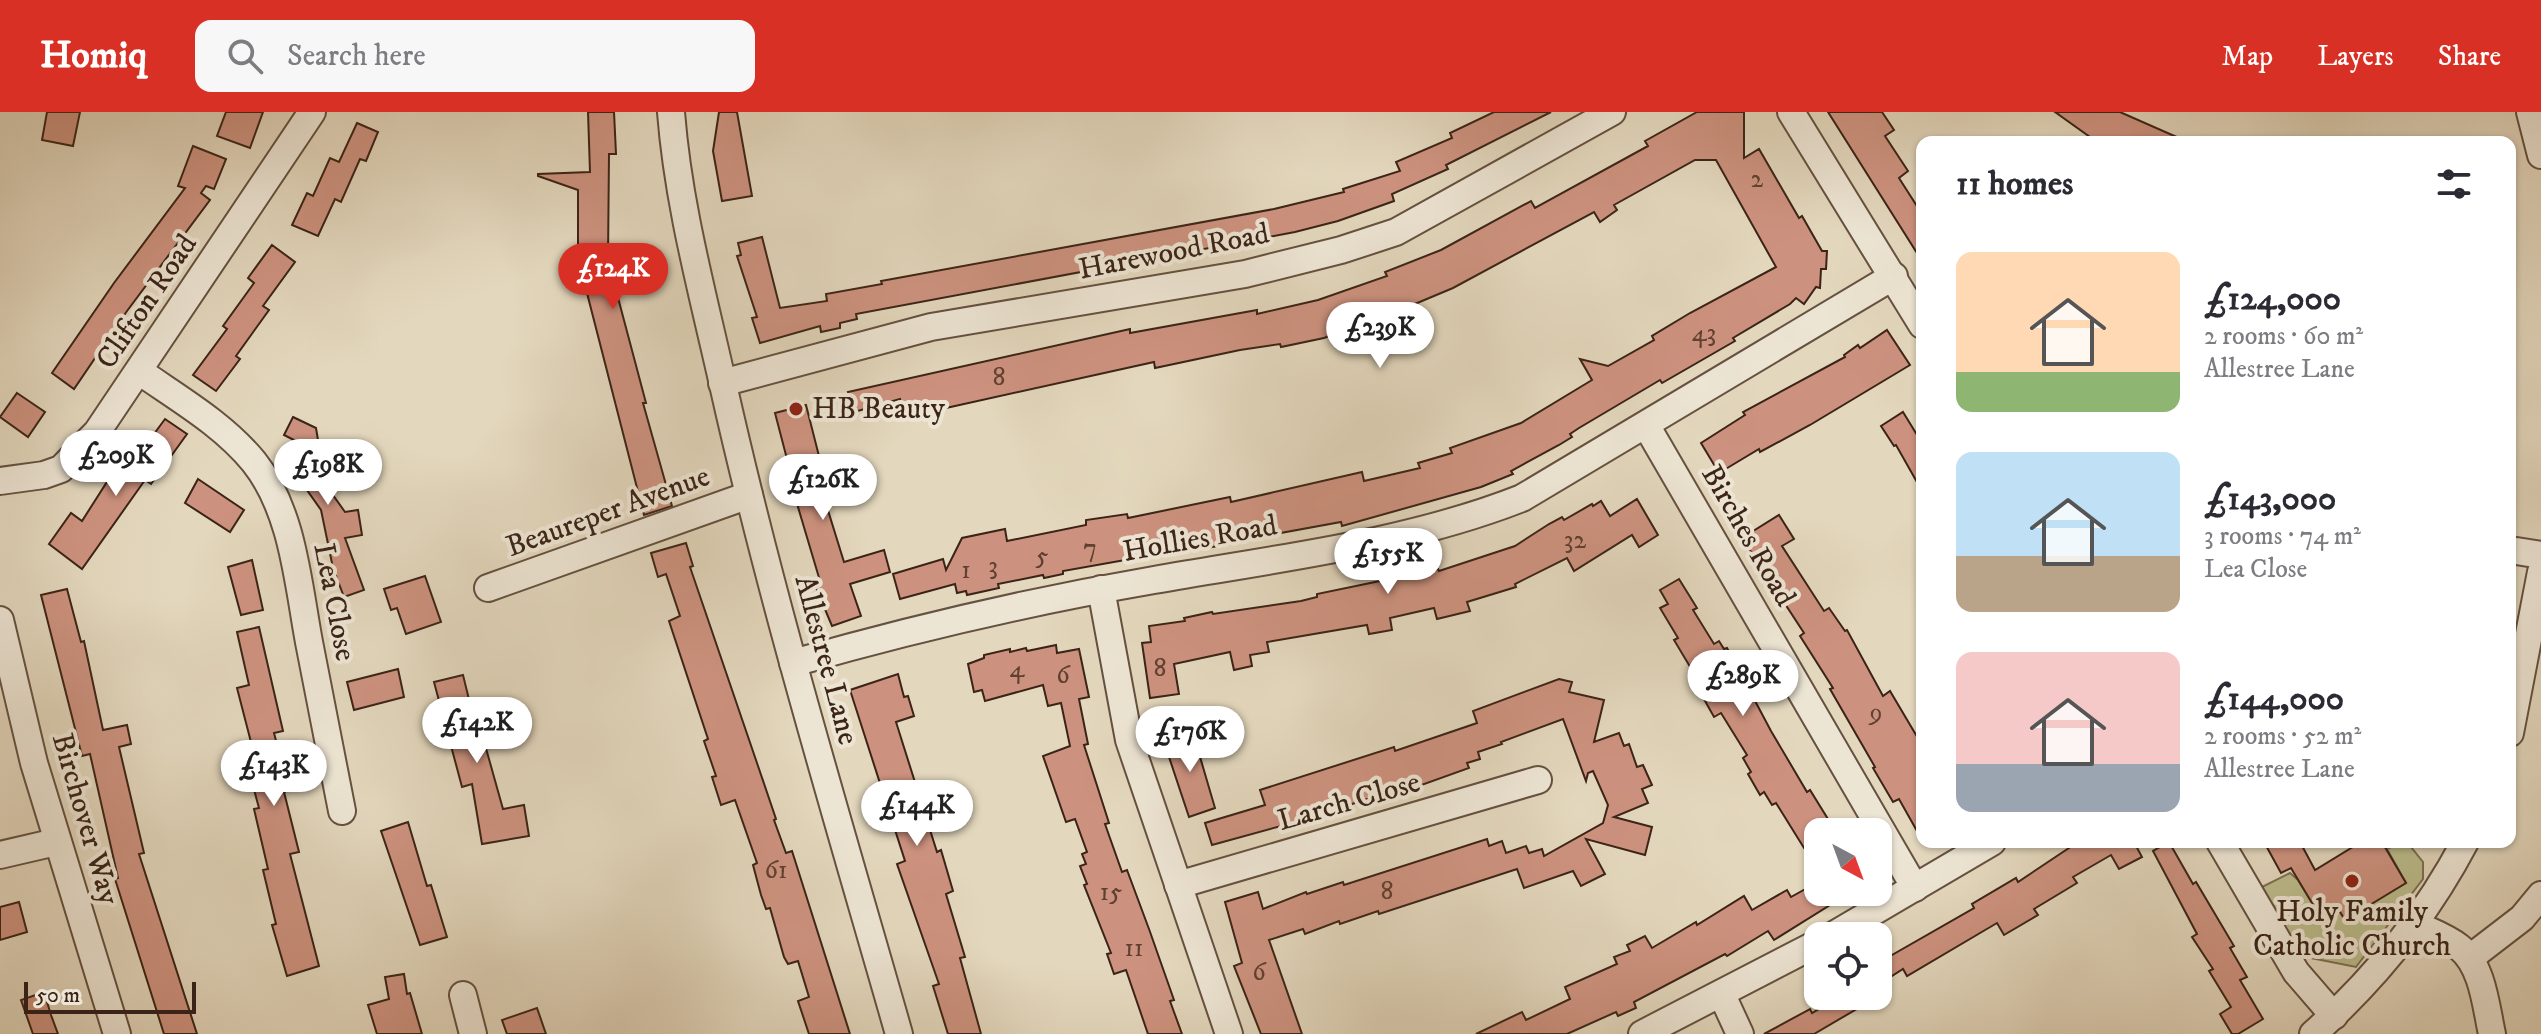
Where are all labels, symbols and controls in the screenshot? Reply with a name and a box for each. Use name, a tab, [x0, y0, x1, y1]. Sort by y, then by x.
search box	[195, 20, 755, 92]
text: Homiq	[40, 32, 147, 80]
icon: search	[223, 34, 267, 78]
text: Search here	[287, 38, 426, 75]
text: Map	[2222, 39, 2273, 74]
text: Layers	[2317, 39, 2394, 74]
text: Share	[2438, 39, 2501, 74]
icon: filters	[2432, 162, 2476, 206]
house number: 2	[1751, 163, 1764, 196]
text: 11 homes	[1956, 163, 2073, 205]
street label: Harewood Road	[1076, 215, 1272, 289]
street label: Clifton Road	[88, 228, 206, 376]
pin: £124K	[557, 243, 669, 311]
text: £124K	[576, 252, 650, 285]
text: £124,000	[2204, 278, 2341, 320]
icon: home	[2020, 284, 2116, 380]
pin: £239K	[1324, 302, 1436, 370]
text: £239K	[1344, 311, 1416, 344]
house number: 43	[1692, 317, 1716, 350]
text: 2 rooms · 60 m²	[2204, 320, 2363, 353]
text: Allestree Lane	[2204, 353, 2355, 386]
house number: 8	[992, 361, 1006, 394]
place label: HB Beauty	[812, 391, 946, 428]
marker: HB Beauty	[787, 400, 805, 418]
pin: £209K	[60, 430, 172, 498]
text: £209K	[78, 439, 154, 472]
pin: £198K	[272, 439, 384, 507]
text: £198K	[292, 448, 364, 481]
pin: £126K	[767, 454, 879, 522]
street label: Beaureper Avenue	[501, 458, 715, 566]
street label: Birches Road	[1693, 459, 1803, 613]
text: £126K	[787, 463, 859, 496]
text: £143,000	[2204, 478, 2336, 520]
icon: home	[2020, 484, 2116, 580]
street label: Hollies Road	[1120, 507, 1280, 571]
text: 3 rooms · 74 m²	[2204, 520, 2361, 553]
house number: 32	[1564, 524, 1586, 557]
pin: £155K	[1332, 528, 1444, 596]
house number: 7	[1083, 532, 1097, 565]
text: £155K	[1352, 537, 1424, 570]
street label: Lea Close	[304, 540, 364, 664]
house number: 5	[1036, 540, 1049, 573]
house number: 3	[988, 550, 998, 583]
text: Lea Close	[2204, 553, 2307, 586]
house number: 1	[961, 554, 971, 587]
street label: Allestree Lane	[786, 571, 866, 749]
pin: £289K	[1687, 650, 1799, 718]
house number: 8	[1153, 652, 1167, 685]
house number: 4	[1010, 653, 1026, 686]
house number: 6	[1056, 659, 1071, 692]
text: £289K	[1705, 659, 1781, 692]
text: £144,000	[2204, 678, 2344, 720]
icon: home	[2020, 684, 2116, 780]
house number: 9	[1868, 696, 1882, 729]
pin: £142K	[421, 697, 533, 765]
text: £142K	[440, 706, 514, 739]
pin: £176K	[1134, 706, 1246, 774]
text: £176K	[1154, 715, 1226, 748]
text: 2 rooms · 52 m²	[2204, 720, 2361, 753]
street label: Birchover Way	[43, 729, 127, 910]
pin: £143K	[218, 740, 330, 808]
text: £143K	[239, 749, 309, 782]
text: Allestree Lane	[2204, 753, 2355, 786]
street label: Larch Close	[1274, 764, 1424, 840]
pin: £144K	[861, 780, 973, 848]
text: £144K	[879, 789, 955, 822]
north arrow	[1804, 818, 1892, 906]
map controls	[1804, 818, 1892, 1010]
house number: 61	[765, 854, 787, 887]
marker: Holy Family Catholic Church	[2343, 872, 2361, 890]
house number: 8	[1380, 875, 1394, 908]
house number: 15	[1100, 876, 1122, 909]
place label: Holy Family Catholic Church	[2253, 894, 2451, 965]
button: locate	[1804, 922, 1892, 1010]
house number: 11	[1124, 932, 1144, 965]
house number: 6	[1252, 956, 1267, 989]
scale bar	[24, 978, 196, 1014]
text: 50 m	[36, 982, 80, 1009]

